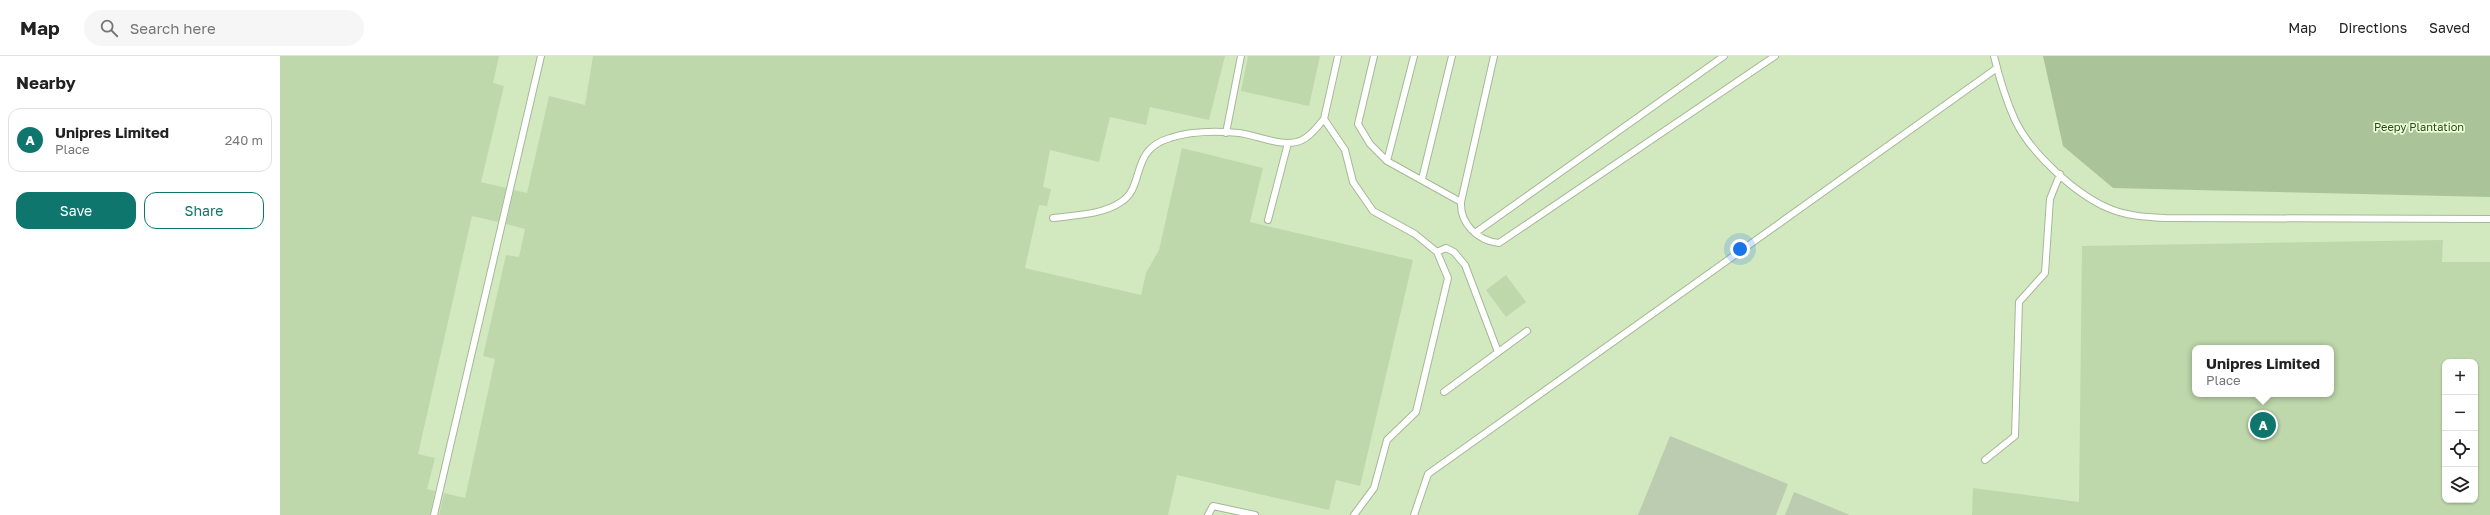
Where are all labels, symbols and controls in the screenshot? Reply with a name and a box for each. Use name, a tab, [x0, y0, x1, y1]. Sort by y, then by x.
search box	[84, 10, 364, 46]
text: Map	[20, 16, 60, 39]
icon: search	[98, 17, 120, 39]
text: Search here	[130, 19, 216, 37]
text: Map	[2288, 19, 2317, 36]
text: Directions	[2339, 19, 2407, 36]
text: Saved	[2429, 19, 2470, 36]
text: Nearby	[16, 72, 76, 93]
park label: Peepy Plantation	[2374, 120, 2464, 133]
text: Unipres Limited	[55, 123, 169, 141]
text: A	[25, 132, 35, 148]
text: 240 m	[225, 132, 263, 148]
text: Place	[55, 141, 90, 157]
button: Save	[16, 192, 136, 229]
button: Share	[144, 192, 264, 229]
your location	[1730, 239, 1750, 259]
popup	[2192, 345, 2334, 397]
text: Unipres Limited	[2206, 354, 2320, 372]
map controls	[2442, 359, 2478, 503]
button: +	[2442, 359, 2478, 395]
text: Place	[2206, 372, 2241, 388]
button: −	[2442, 395, 2478, 431]
pin: A	[2250, 410, 2276, 440]
button: locate	[2442, 431, 2478, 467]
button: layers	[2442, 467, 2478, 503]

